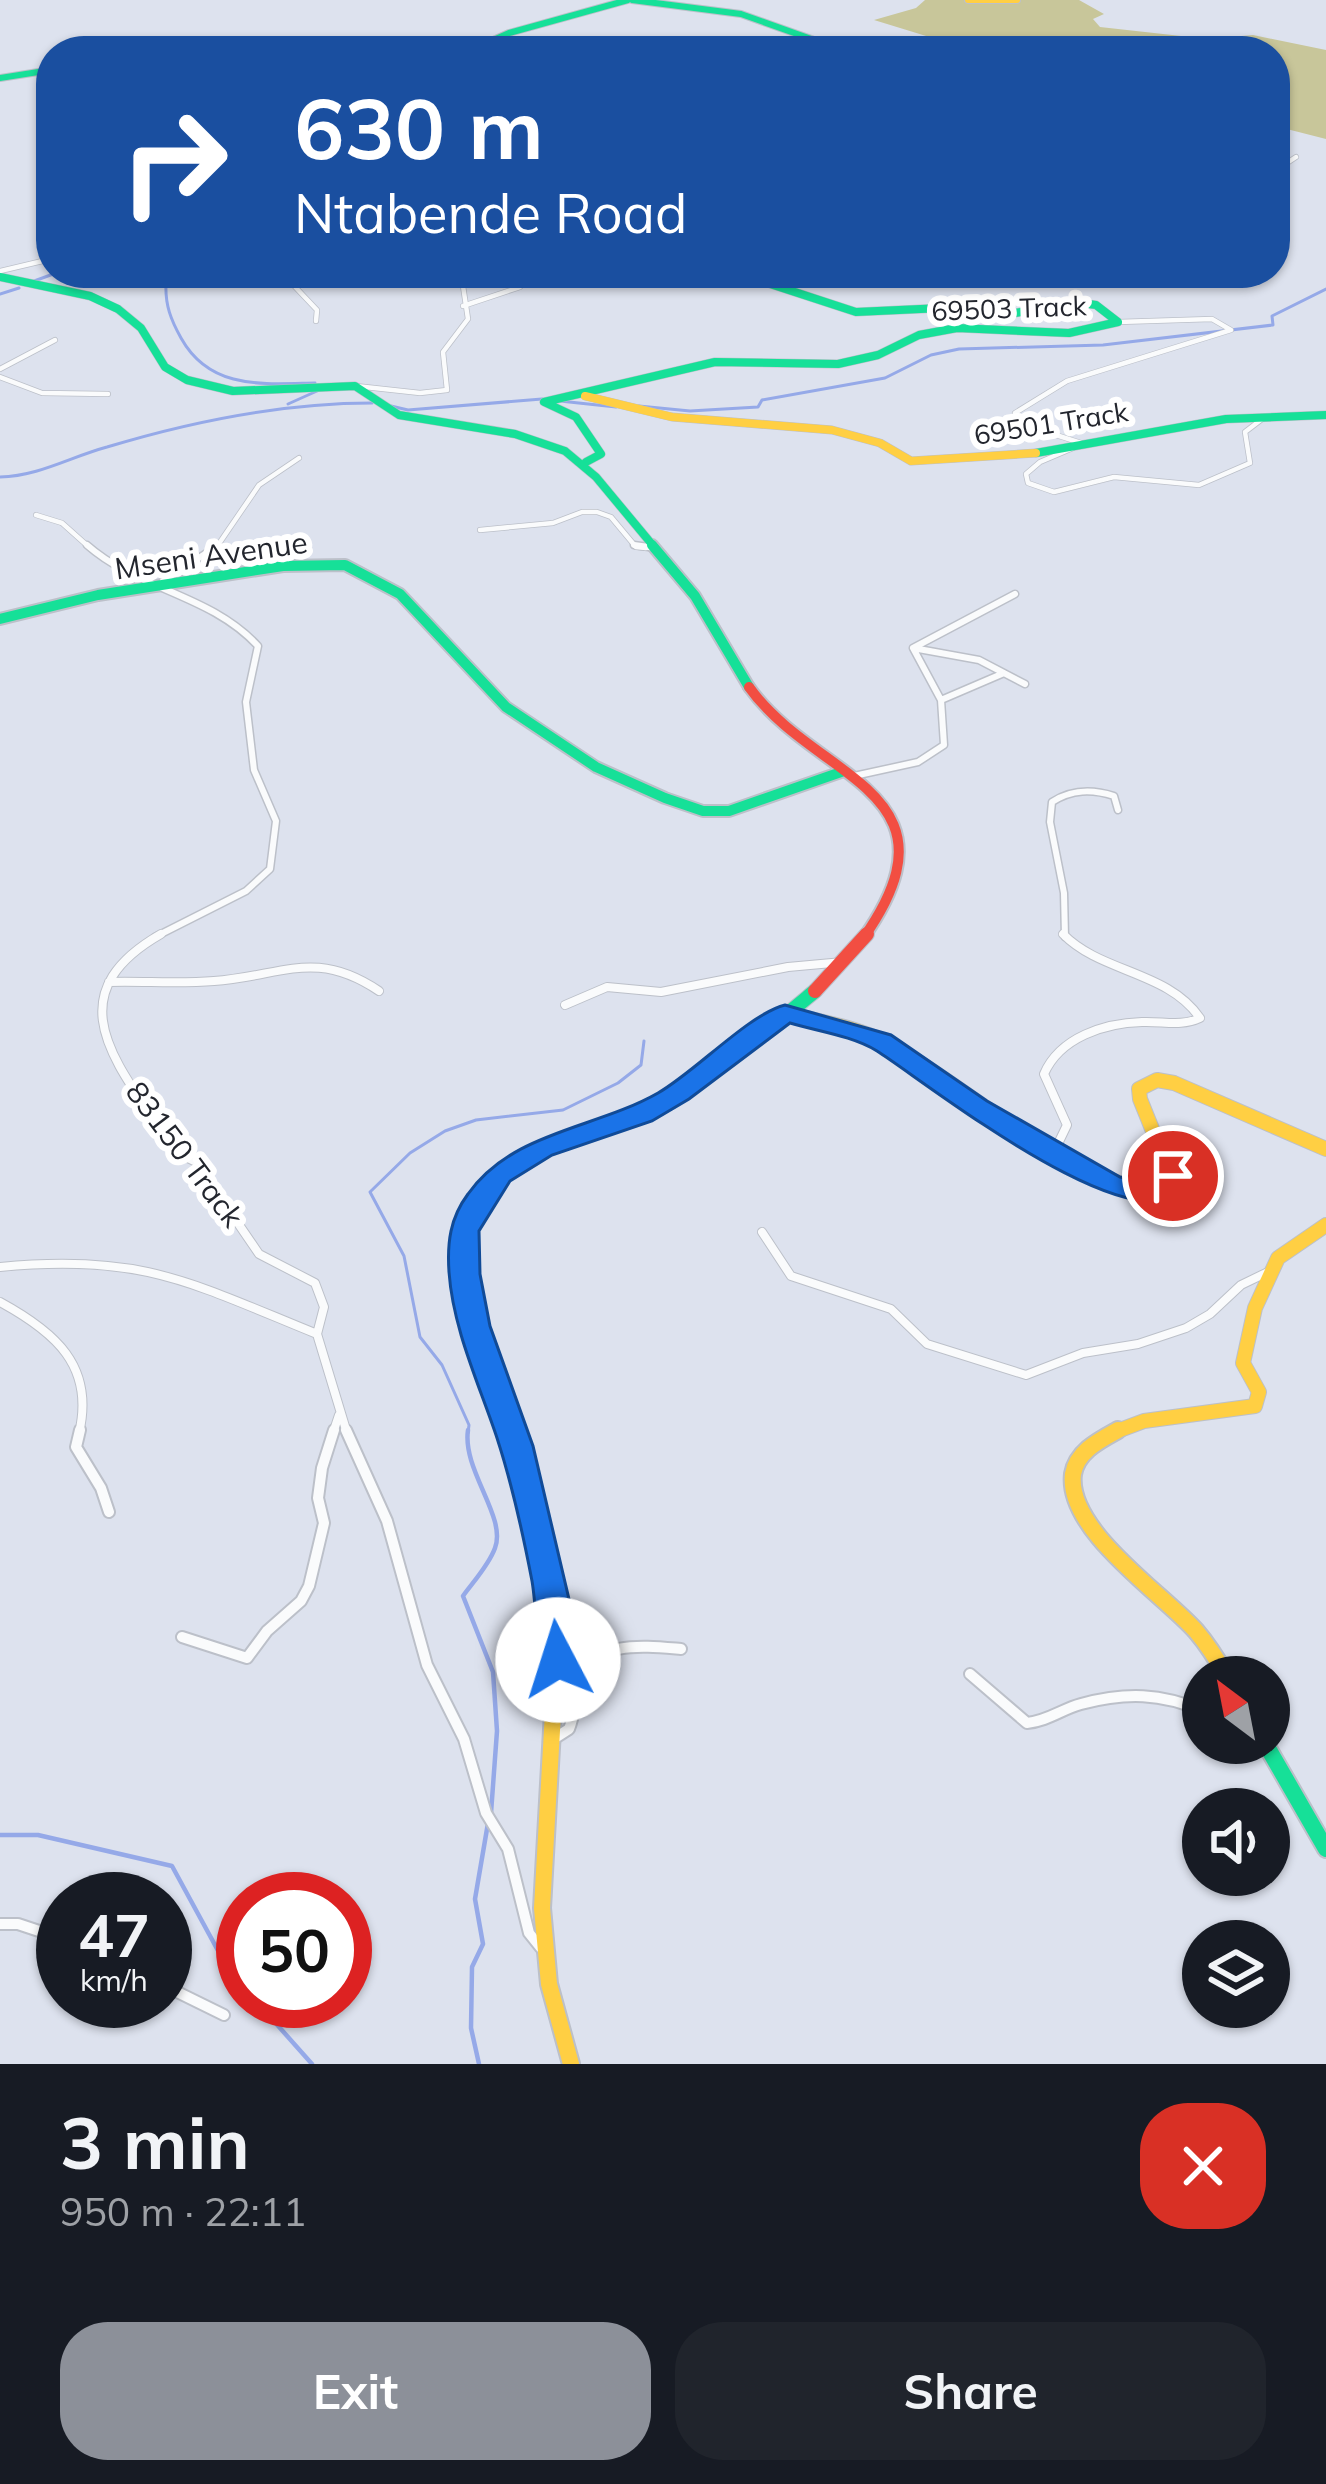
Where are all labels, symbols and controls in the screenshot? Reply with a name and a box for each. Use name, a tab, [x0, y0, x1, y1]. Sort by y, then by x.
text: 630 m	[294, 75, 544, 180]
icon: right	[96, 84, 252, 240]
text: Ntabende Road	[294, 179, 687, 247]
street label: 69503 Track	[931, 288, 1088, 328]
street label: 69501 Track	[972, 394, 1131, 452]
street label: Mseni Avenue	[112, 523, 310, 587]
street label: 83150 Track	[118, 1074, 252, 1235]
pin	[1122, 1125, 1224, 1227]
icon: arrive	[1140, 1143, 1206, 1209]
position arrow	[495, 1597, 621, 1723]
north arrow	[1182, 1656, 1290, 1764]
map controls	[1182, 1656, 1290, 2028]
button: sound	[1182, 1788, 1290, 1896]
speed limit sign: 50	[216, 1872, 372, 2028]
text: 47	[78, 1897, 150, 1972]
button: layers	[1182, 1920, 1290, 2028]
text: km/h	[80, 1961, 148, 1999]
text: 3 min	[60, 2097, 250, 2187]
button: close	[1140, 2103, 1266, 2229]
text: 950 m · 22:11	[60, 2187, 306, 2236]
button: Exit	[60, 2322, 651, 2460]
button: Share	[675, 2322, 1266, 2460]

